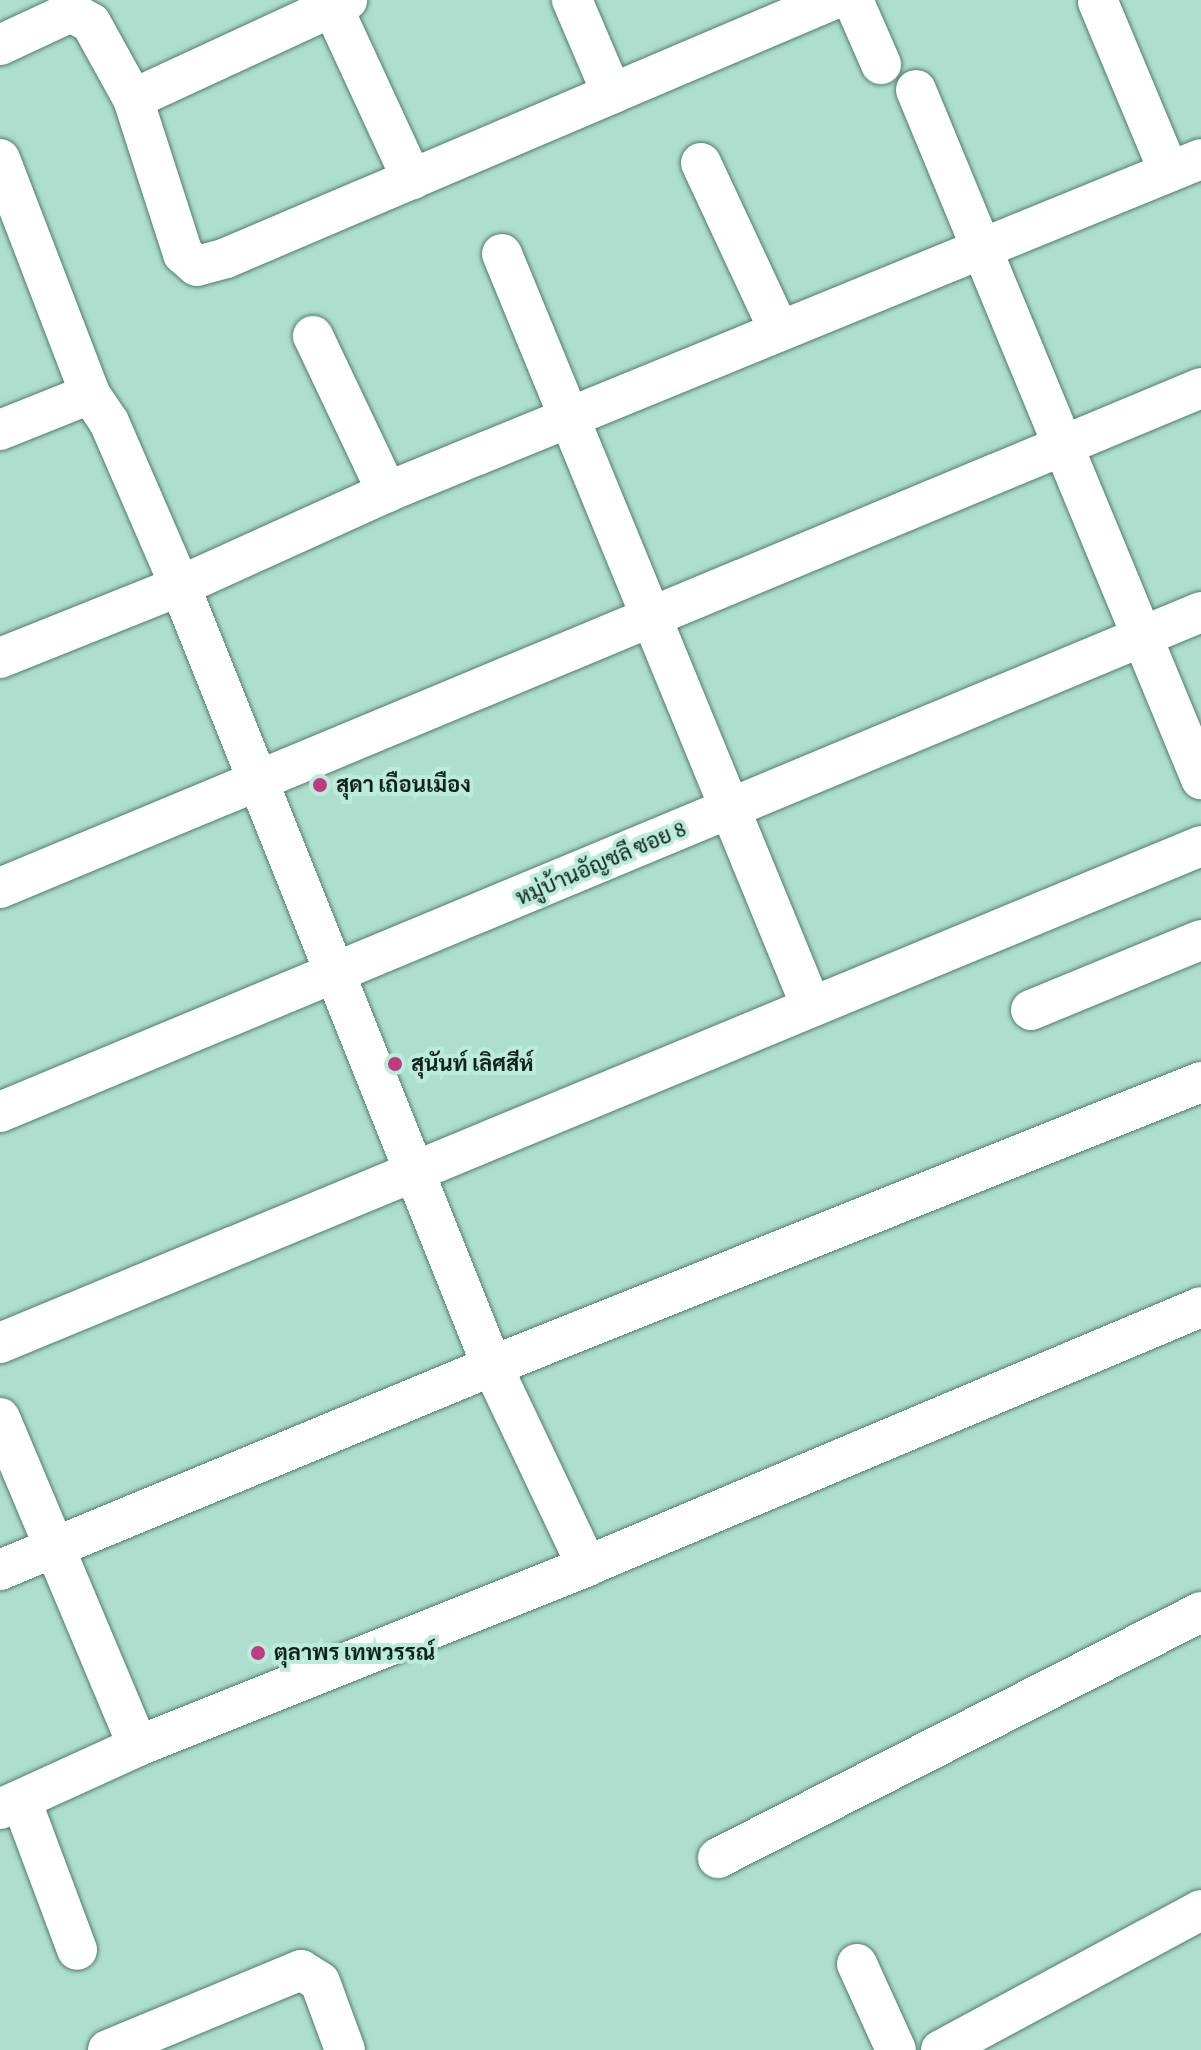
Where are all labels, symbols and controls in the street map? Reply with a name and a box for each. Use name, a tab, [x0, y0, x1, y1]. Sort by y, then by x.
place label: สุดา เถือนเมือง	[336, 772, 471, 798]
marker: สุดา เถือนเมือง	[311, 776, 329, 794]
street label: หมู่บ้านอัญชลี ซอย 8	[512, 815, 690, 911]
place label: สุนันท์ เลิศสีห์	[411, 1051, 533, 1077]
marker: สุนันท์ เลิศสีห์	[386, 1055, 404, 1073]
place label: ตุลาพร เทพวรรณ์	[274, 1640, 435, 1666]
marker: ตุลาพร เทพวรรณ์	[249, 1644, 267, 1662]

